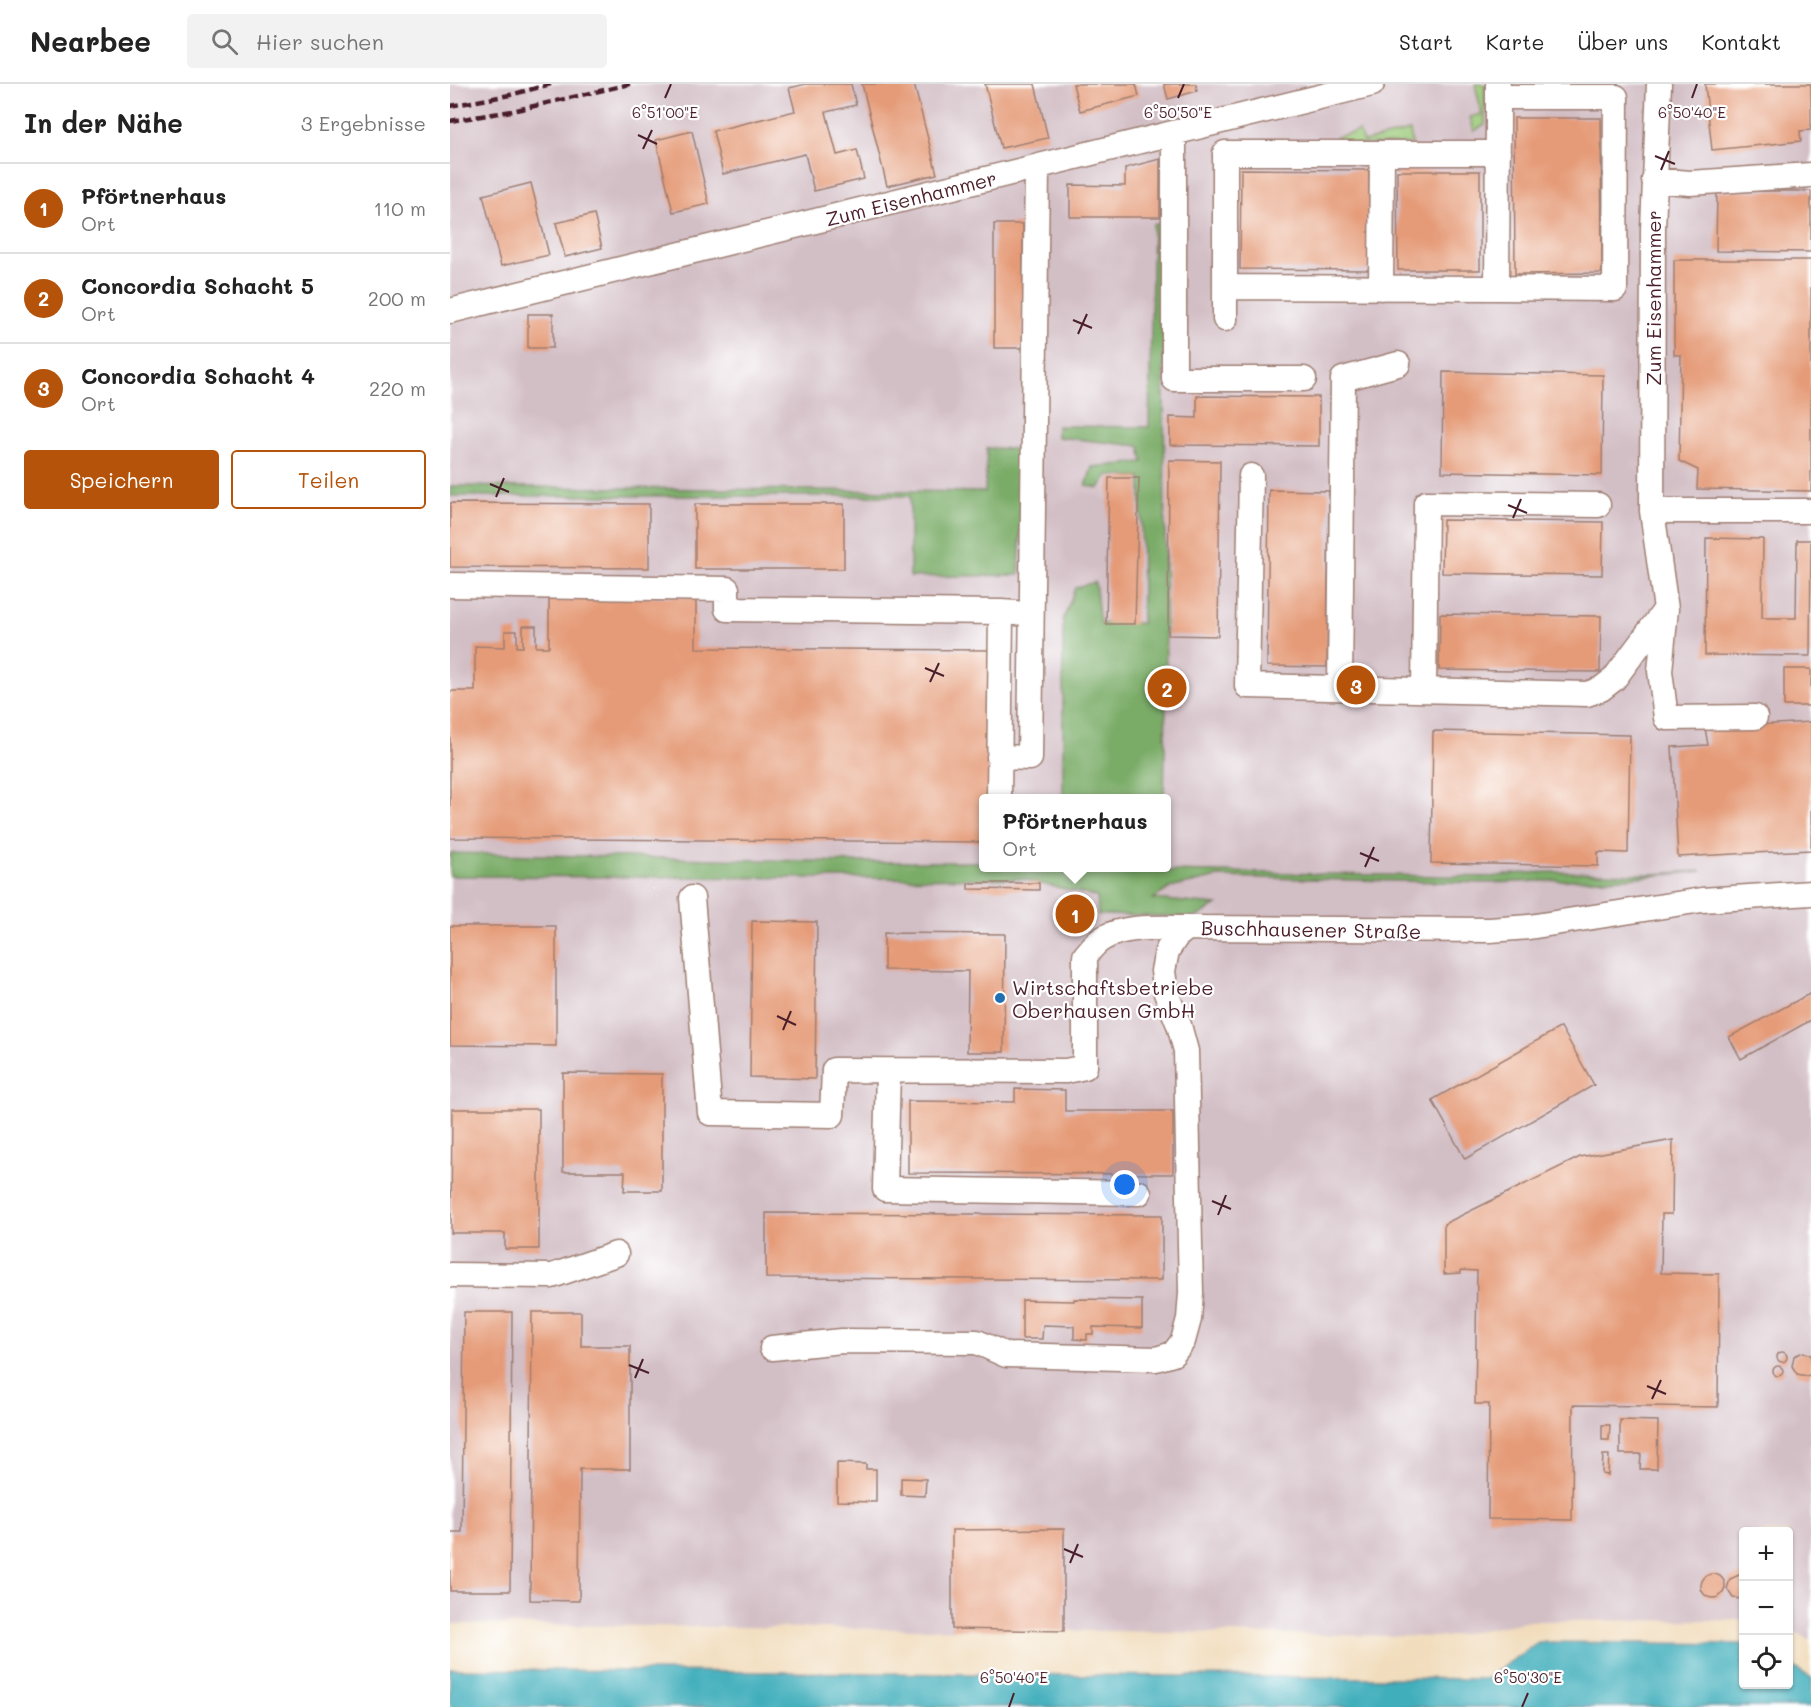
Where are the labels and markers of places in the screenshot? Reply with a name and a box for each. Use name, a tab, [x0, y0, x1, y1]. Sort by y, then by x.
pin: 3	[1336, 662, 1376, 708]
pin: 2	[1148, 666, 1186, 710]
pin: 1	[1056, 892, 1094, 936]
place label: Wirtschaftsbetriebe Oberhausen GmbH	[1012, 974, 1214, 1023]
marker: Wirtschaftsbetriebe Oberhausen GmbH	[993, 991, 1007, 1005]

